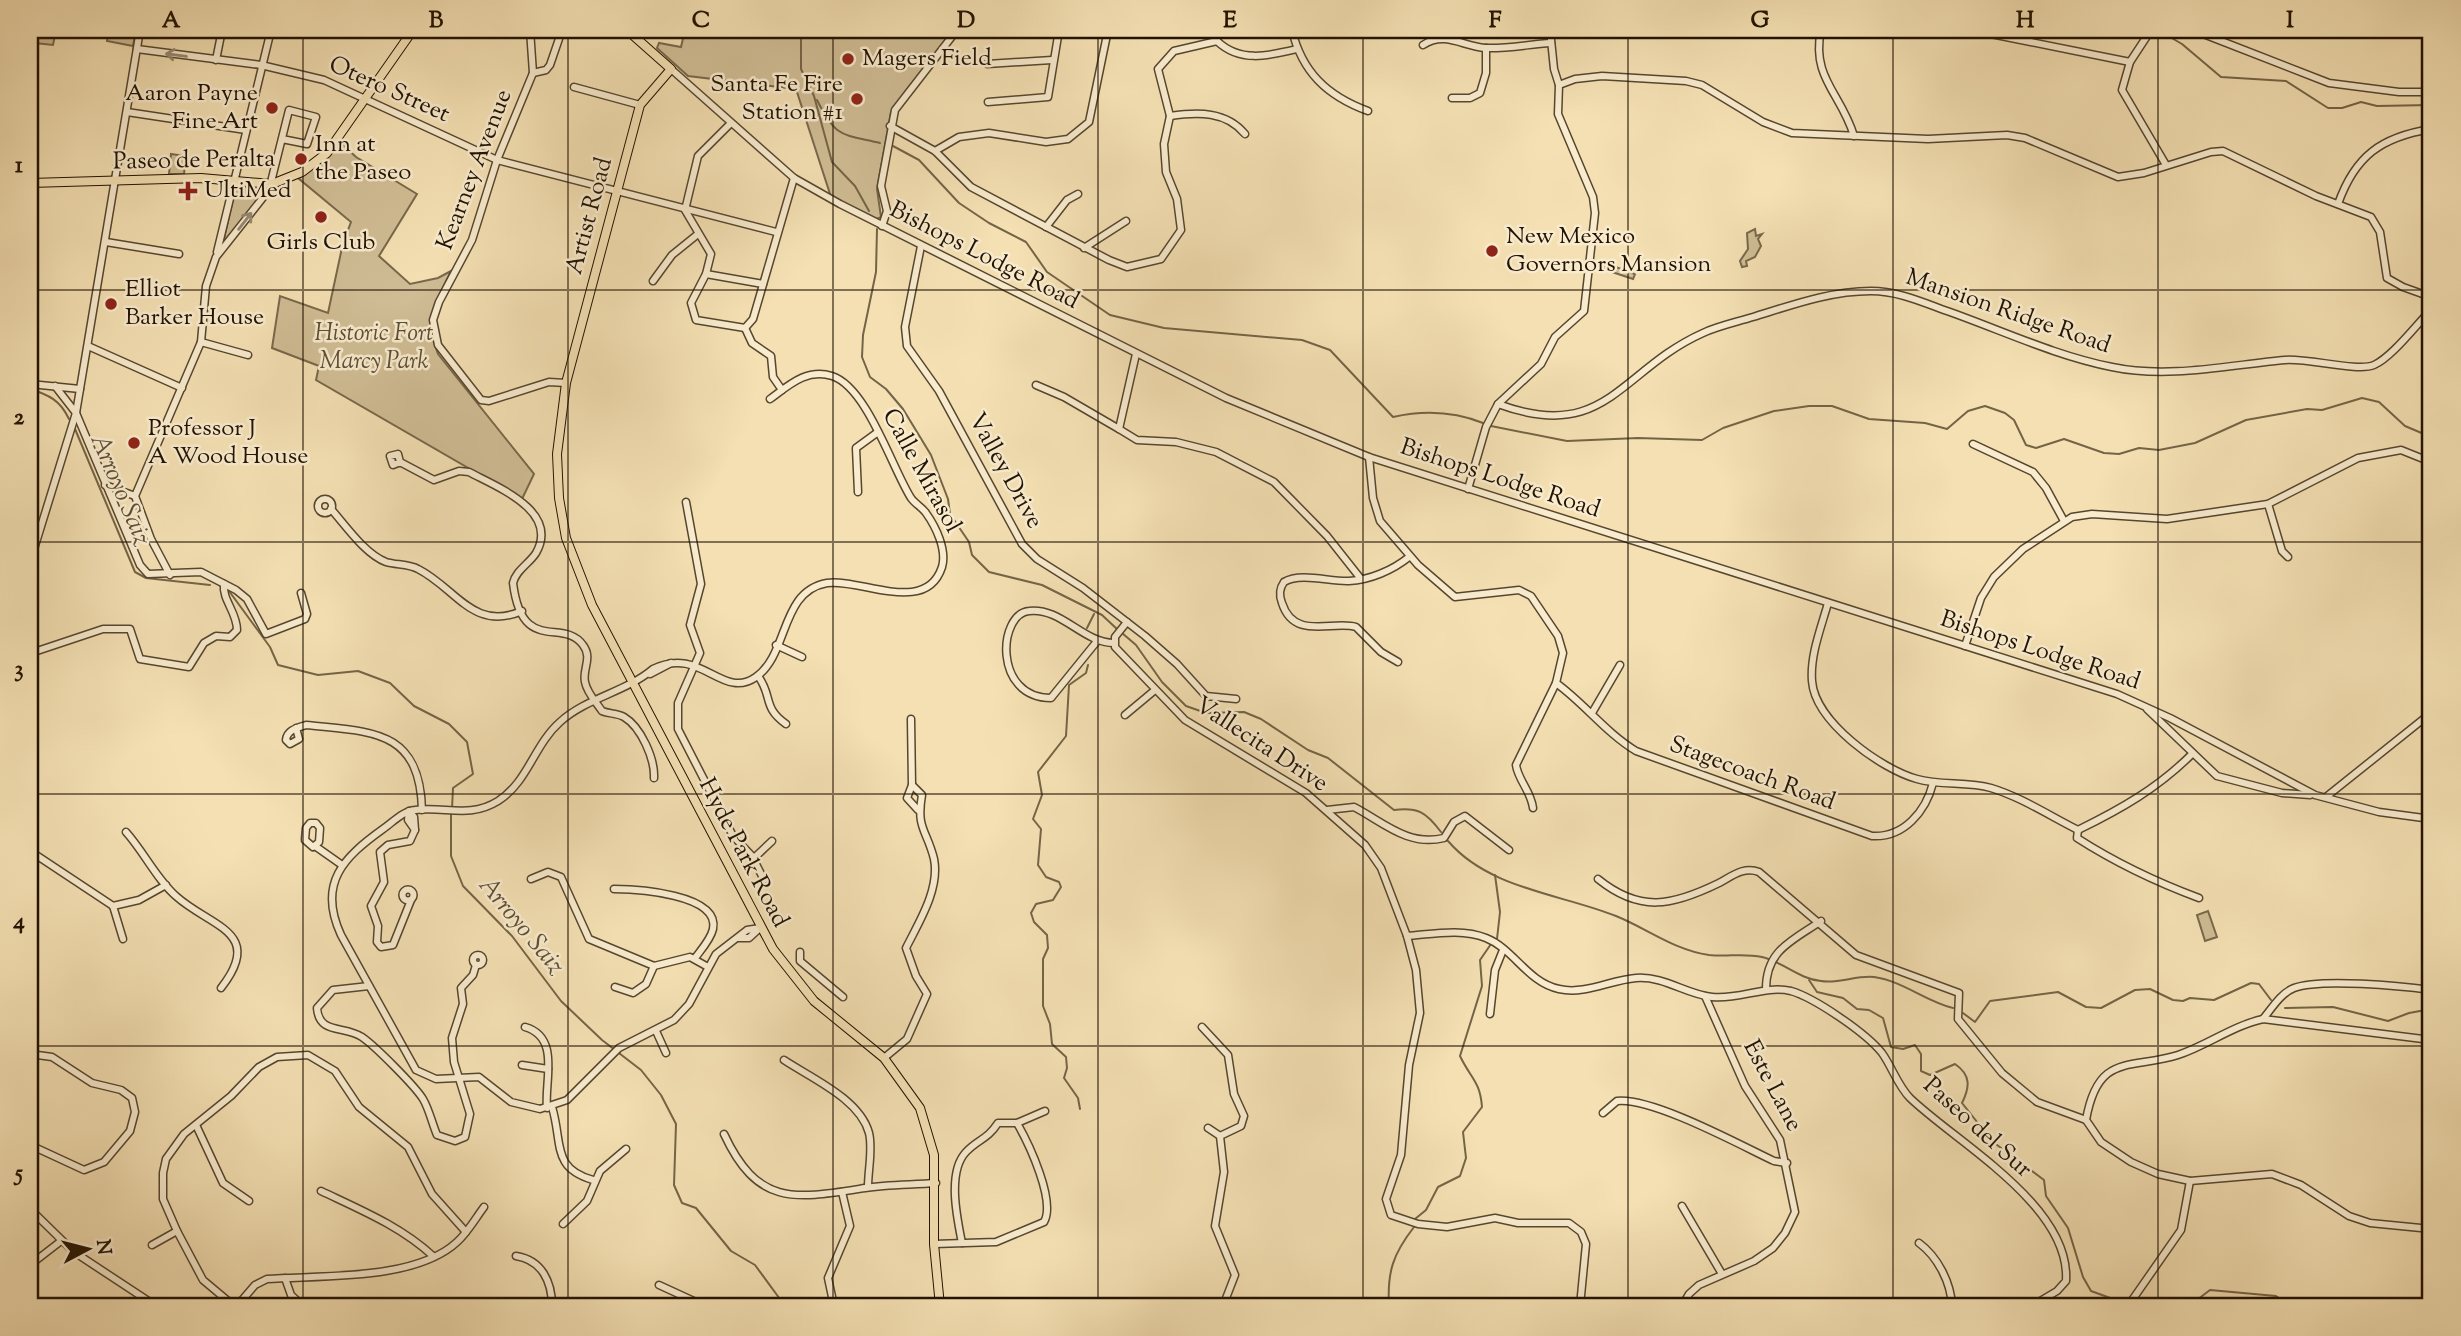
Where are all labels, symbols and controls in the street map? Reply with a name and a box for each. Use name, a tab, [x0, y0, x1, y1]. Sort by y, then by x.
text: A	[162, 5, 181, 38]
text: B	[429, 5, 444, 38]
text: C	[692, 5, 710, 38]
text: D	[957, 5, 975, 38]
text: E	[1223, 5, 1237, 38]
text: F	[1489, 5, 1502, 38]
text: G	[1751, 5, 1770, 38]
text: H	[2016, 5, 2035, 38]
text: I	[2286, 5, 2294, 38]
place label: Magers Field	[862, 42, 992, 76]
one-way arrow	[165, 48, 188, 61]
street label: Otero Street	[323, 48, 455, 132]
marker: Magers Field	[840, 51, 856, 67]
place label: Santa Fe Fire Station #1	[710, 68, 843, 130]
place label: Aaron Payne Fine Art	[125, 77, 258, 139]
street label: Kearney Avenue	[429, 85, 521, 255]
marker: Santa Fe Fire Station #1	[849, 91, 865, 107]
marker: Aaron Payne Fine Art	[264, 100, 280, 116]
place label: Inn at the Paseo	[315, 128, 411, 190]
street label: Paseo de Peralta	[113, 143, 275, 179]
text: 1	[15, 150, 23, 183]
marker: Inn at the Paseo	[293, 151, 309, 167]
street label: Artist Road	[558, 153, 622, 278]
place label: UltiMed	[204, 174, 292, 208]
marker: UltiMed	[178, 181, 198, 201]
street label: Bishops Lodge Road	[883, 193, 1085, 319]
marker: Girls Club	[313, 209, 329, 225]
one-way arrow	[237, 212, 252, 231]
place label: New Mexico Governors Mansion	[1506, 220, 1711, 282]
place label: Girls Club	[267, 226, 375, 260]
marker: New Mexico Governors Mansion	[1484, 243, 1500, 259]
street label: Mansion Ridge Road	[1901, 261, 2116, 363]
place label: Elliot Barker House	[125, 273, 264, 335]
marker: Elliot Barker House	[103, 296, 119, 312]
park label: Historic Fort Marcy Park	[314, 317, 434, 379]
text: 2	[14, 402, 25, 435]
street label: Calle Mirasol	[873, 403, 969, 540]
street label: Valley Drive	[959, 407, 1051, 535]
place label: Professor J A Wood House	[148, 412, 308, 474]
water label: Arroyo Saiz	[80, 428, 160, 552]
street label: Bishops Lodge Road	[1395, 431, 1605, 528]
marker: Professor J A Wood House	[126, 435, 142, 451]
street label: Bishops Lodge Road	[1935, 603, 2145, 700]
text: 3	[14, 654, 24, 687]
street label: Vallecita Drive	[1188, 689, 1334, 801]
street label: Stagecoach Road	[1664, 728, 1840, 820]
street label: Hyde Park Road	[689, 772, 797, 934]
water label: Arroyo Saiz	[469, 869, 574, 984]
text: 4	[12, 906, 25, 939]
street label: Este Lane	[1734, 1034, 1810, 1138]
street label: Paseo del Sur	[1915, 1070, 2039, 1186]
text: 5	[13, 1158, 23, 1191]
north arrow	[52, 1214, 122, 1284]
text: N	[88, 1238, 117, 1256]

